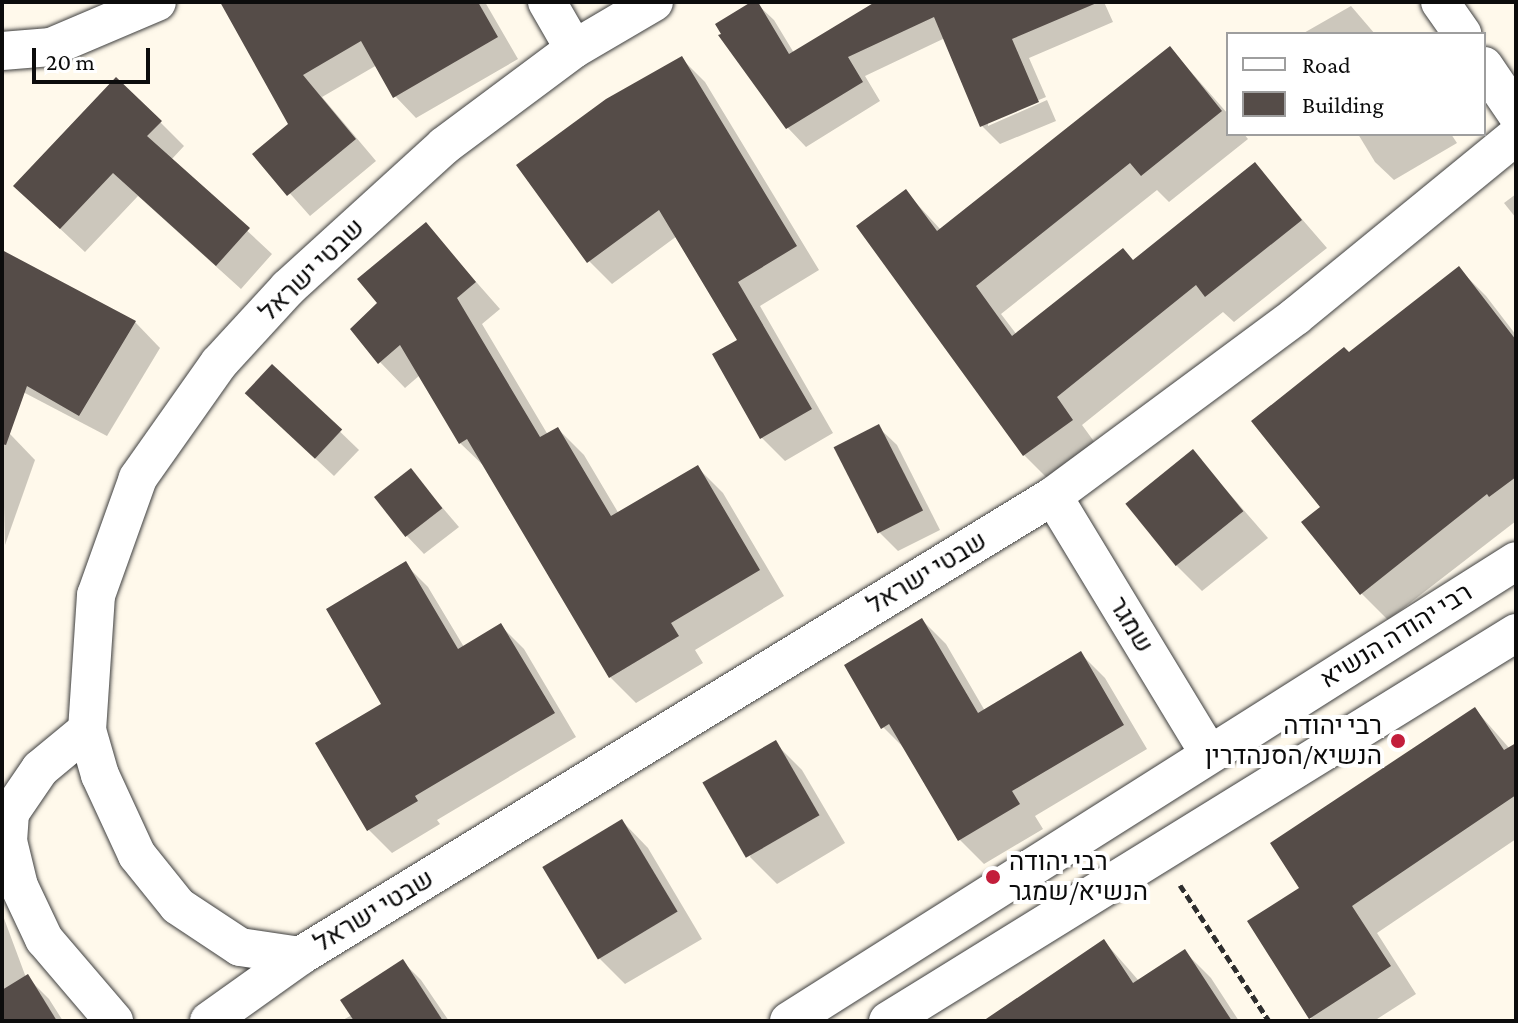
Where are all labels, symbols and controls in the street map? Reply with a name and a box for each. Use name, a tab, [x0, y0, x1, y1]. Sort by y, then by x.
scale bar	[36, 32, 154, 82]
legend	[1226, 32, 1486, 136]
text: 20 m	[46, 48, 95, 75]
text: Road	[1302, 51, 1351, 78]
text: Building	[1302, 91, 1384, 118]
street label: שבטי ישראל	[253, 212, 371, 328]
street label: שבטי ישראל	[861, 525, 993, 621]
street label: רבי יהודה הנשיא	[1314, 577, 1478, 695]
street label: שמגר	[1102, 591, 1160, 659]
place label: רבי יהודה הנשיא/הסנהדרין	[1205, 710, 1382, 772]
marker: רבי יהודה הנשיא/הסנהדרין	[1389, 732, 1407, 750]
place label: רבי יהודה הנשיא/שמגר	[1009, 846, 1148, 908]
street label: שבטי ישראל	[308, 863, 440, 959]
marker: רבי יהודה הנשיא/שמגר	[984, 868, 1002, 886]

